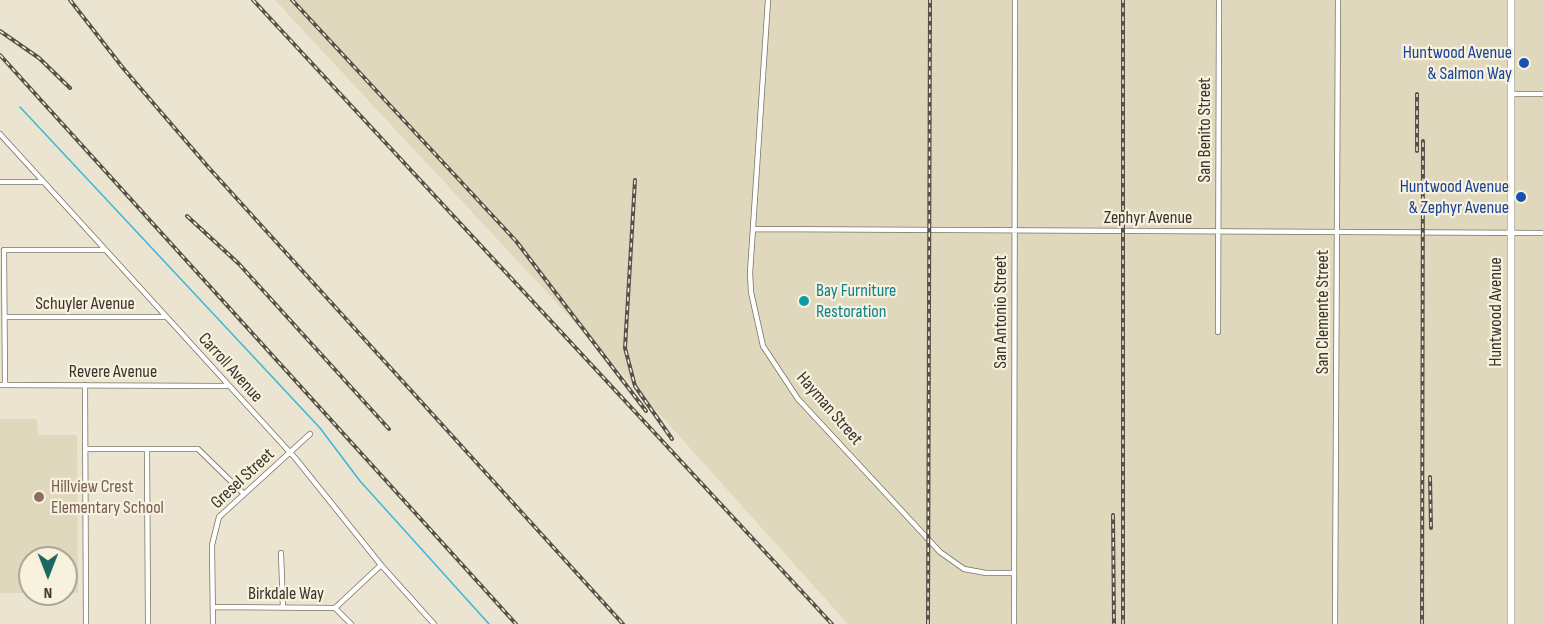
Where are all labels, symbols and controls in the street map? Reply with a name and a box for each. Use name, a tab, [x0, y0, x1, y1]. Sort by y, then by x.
place label: Huntwood Avenue & Salmon Way	[1403, 42, 1512, 84]
marker: Huntwood Avenue & Salmon Way	[1517, 56, 1531, 70]
street label: San Benito Street	[1194, 77, 1216, 183]
place label: Huntwood Avenue & Zephyr Avenue	[1400, 176, 1509, 219]
marker: Huntwood Avenue & Zephyr Avenue	[1514, 190, 1528, 204]
street label: Zephyr Avenue	[1104, 207, 1192, 229]
street label: San Clemente Street	[1312, 250, 1334, 374]
street label: San Antonio Street	[990, 255, 1012, 369]
street label: Huntwood Avenue	[1485, 257, 1507, 367]
place label: Bay Furniture Restoration	[816, 280, 896, 322]
street label: Schuyler Avenue	[35, 293, 135, 315]
marker: Bay Furniture Restoration	[797, 294, 811, 308]
street label: Carroll Avenue	[193, 329, 267, 407]
street label: Revere Avenue	[69, 361, 157, 383]
street label: Hayman Street	[791, 368, 867, 450]
street label: Gresel Street	[207, 444, 279, 514]
place label: Hillview Crest Elementary School	[51, 476, 164, 518]
marker: Hillview Crest Elementary School	[32, 490, 46, 504]
north arrow	[18, 546, 78, 606]
text: N	[44, 583, 52, 602]
street label: Birkdale Way	[248, 583, 324, 605]

